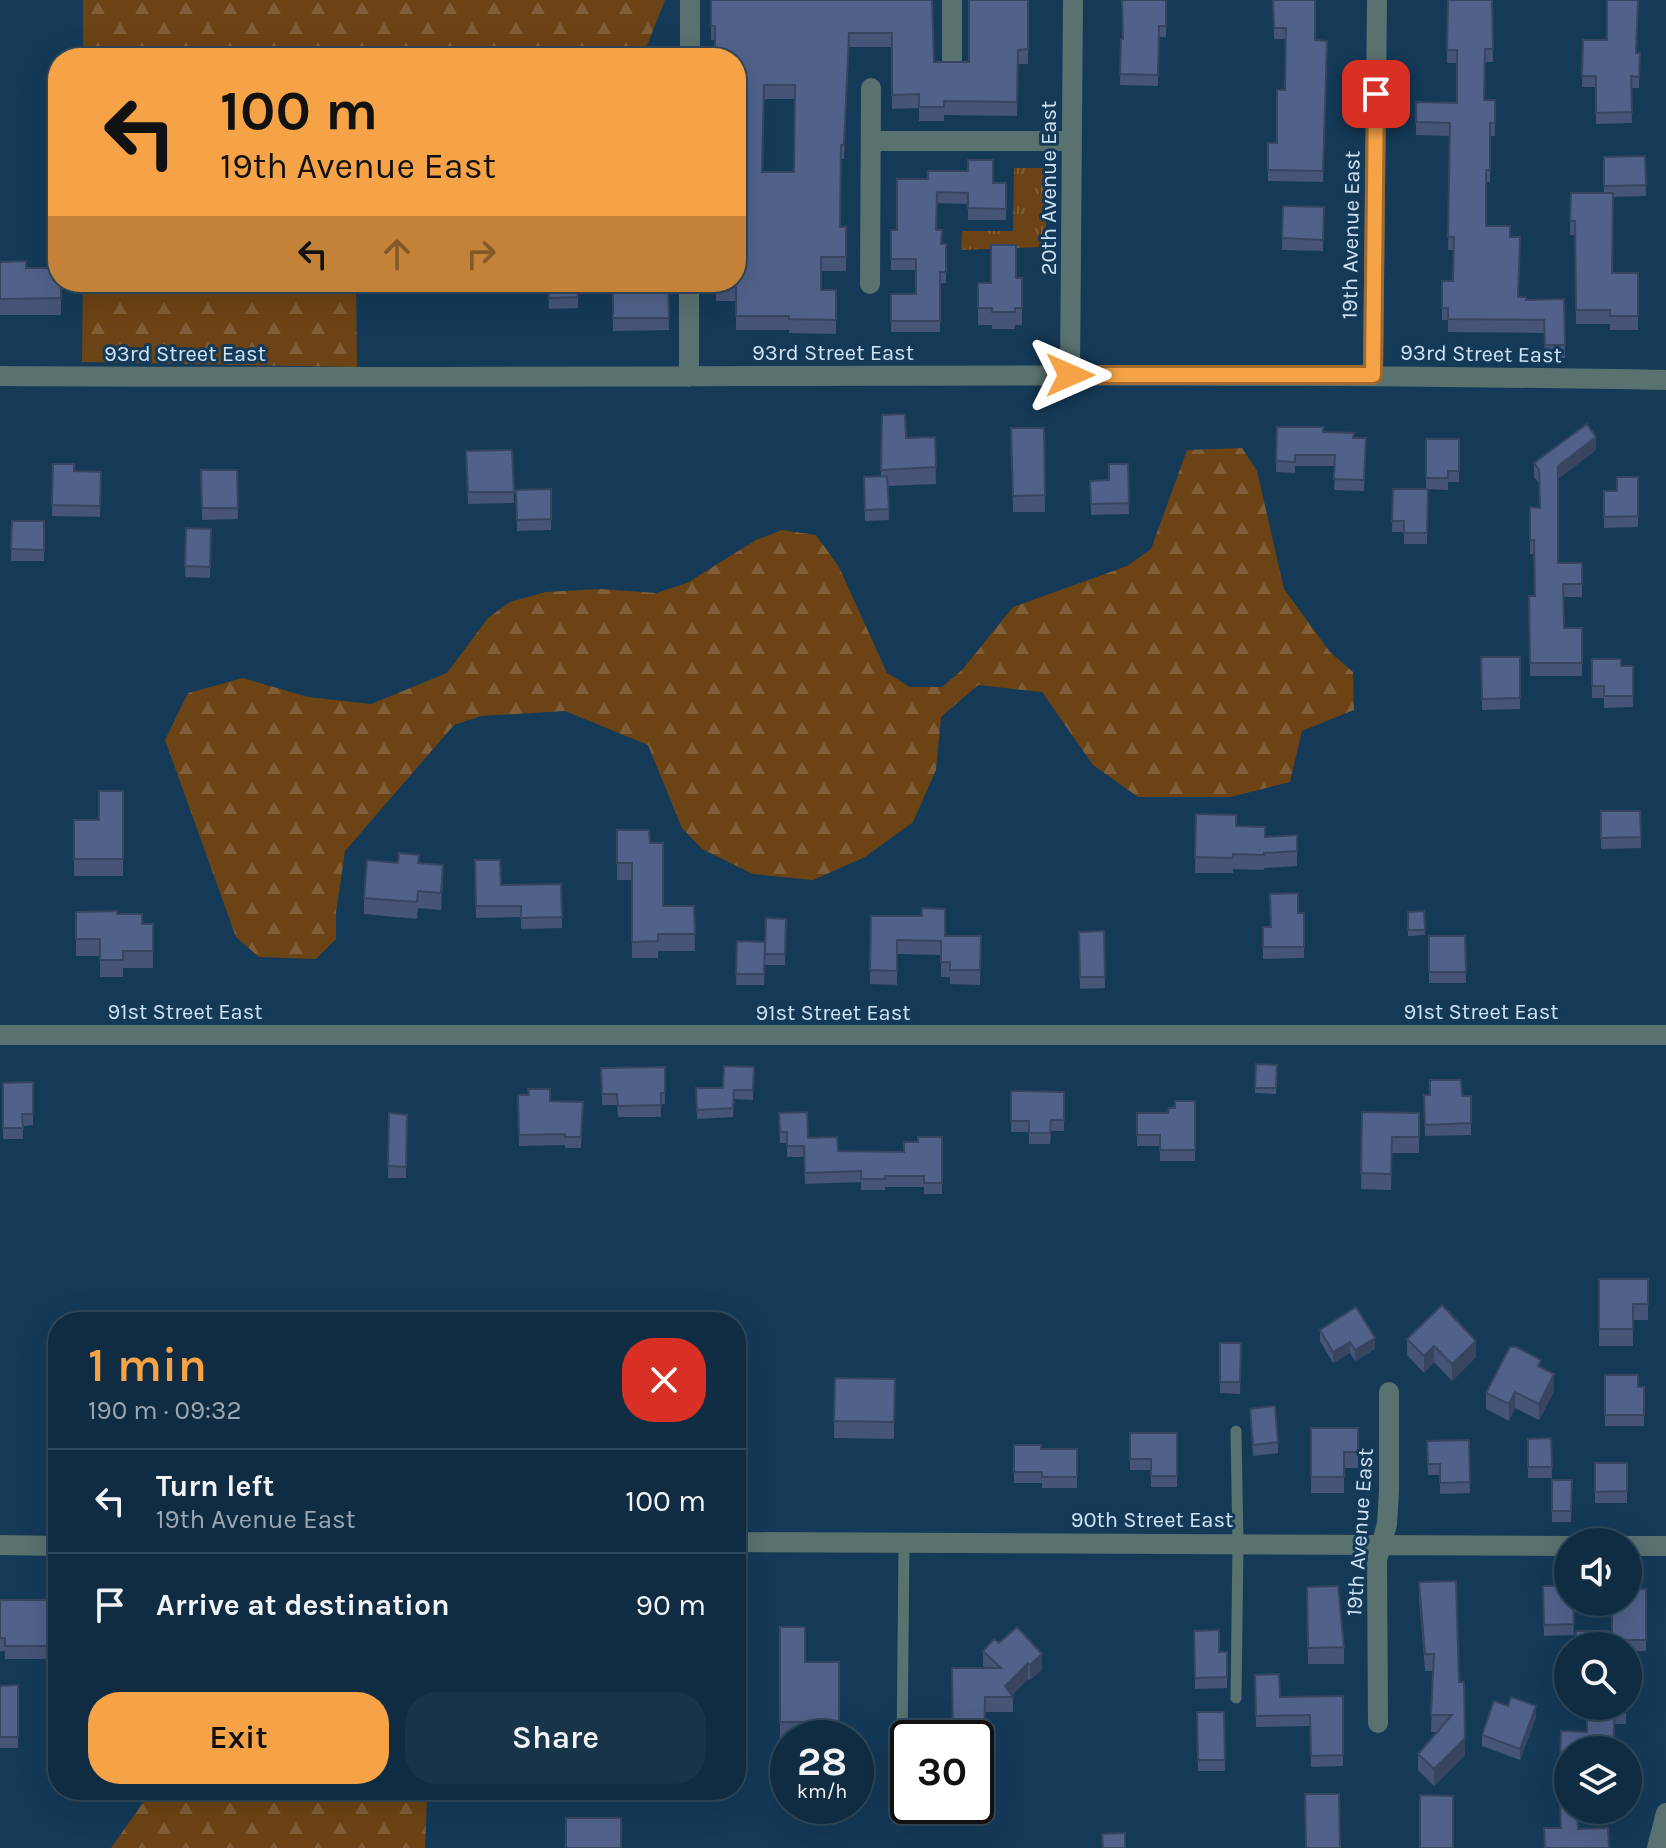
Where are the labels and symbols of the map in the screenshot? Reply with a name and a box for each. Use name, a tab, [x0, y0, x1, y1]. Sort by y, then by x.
pin	[1342, 60, 1410, 128]
street label: 20th Avenue East	[1036, 101, 1062, 275]
street label: 19th Avenue East	[1337, 150, 1365, 320]
position arrow	[1028, 333, 1112, 417]
street label: 93rd Street East	[752, 340, 914, 366]
street label: 93rd Street East	[1400, 340, 1562, 368]
street label: 93rd Street East	[104, 341, 266, 367]
street label: 91st Street East	[107, 999, 263, 1025]
street label: 91st Street East	[1403, 999, 1559, 1025]
street label: 91st Street East	[755, 1000, 911, 1026]
street label: 19th Avenue East	[1341, 1447, 1379, 1617]
street label: 90th Street East	[1071, 1507, 1233, 1533]
speed limit sign: 30	[890, 1720, 994, 1824]

